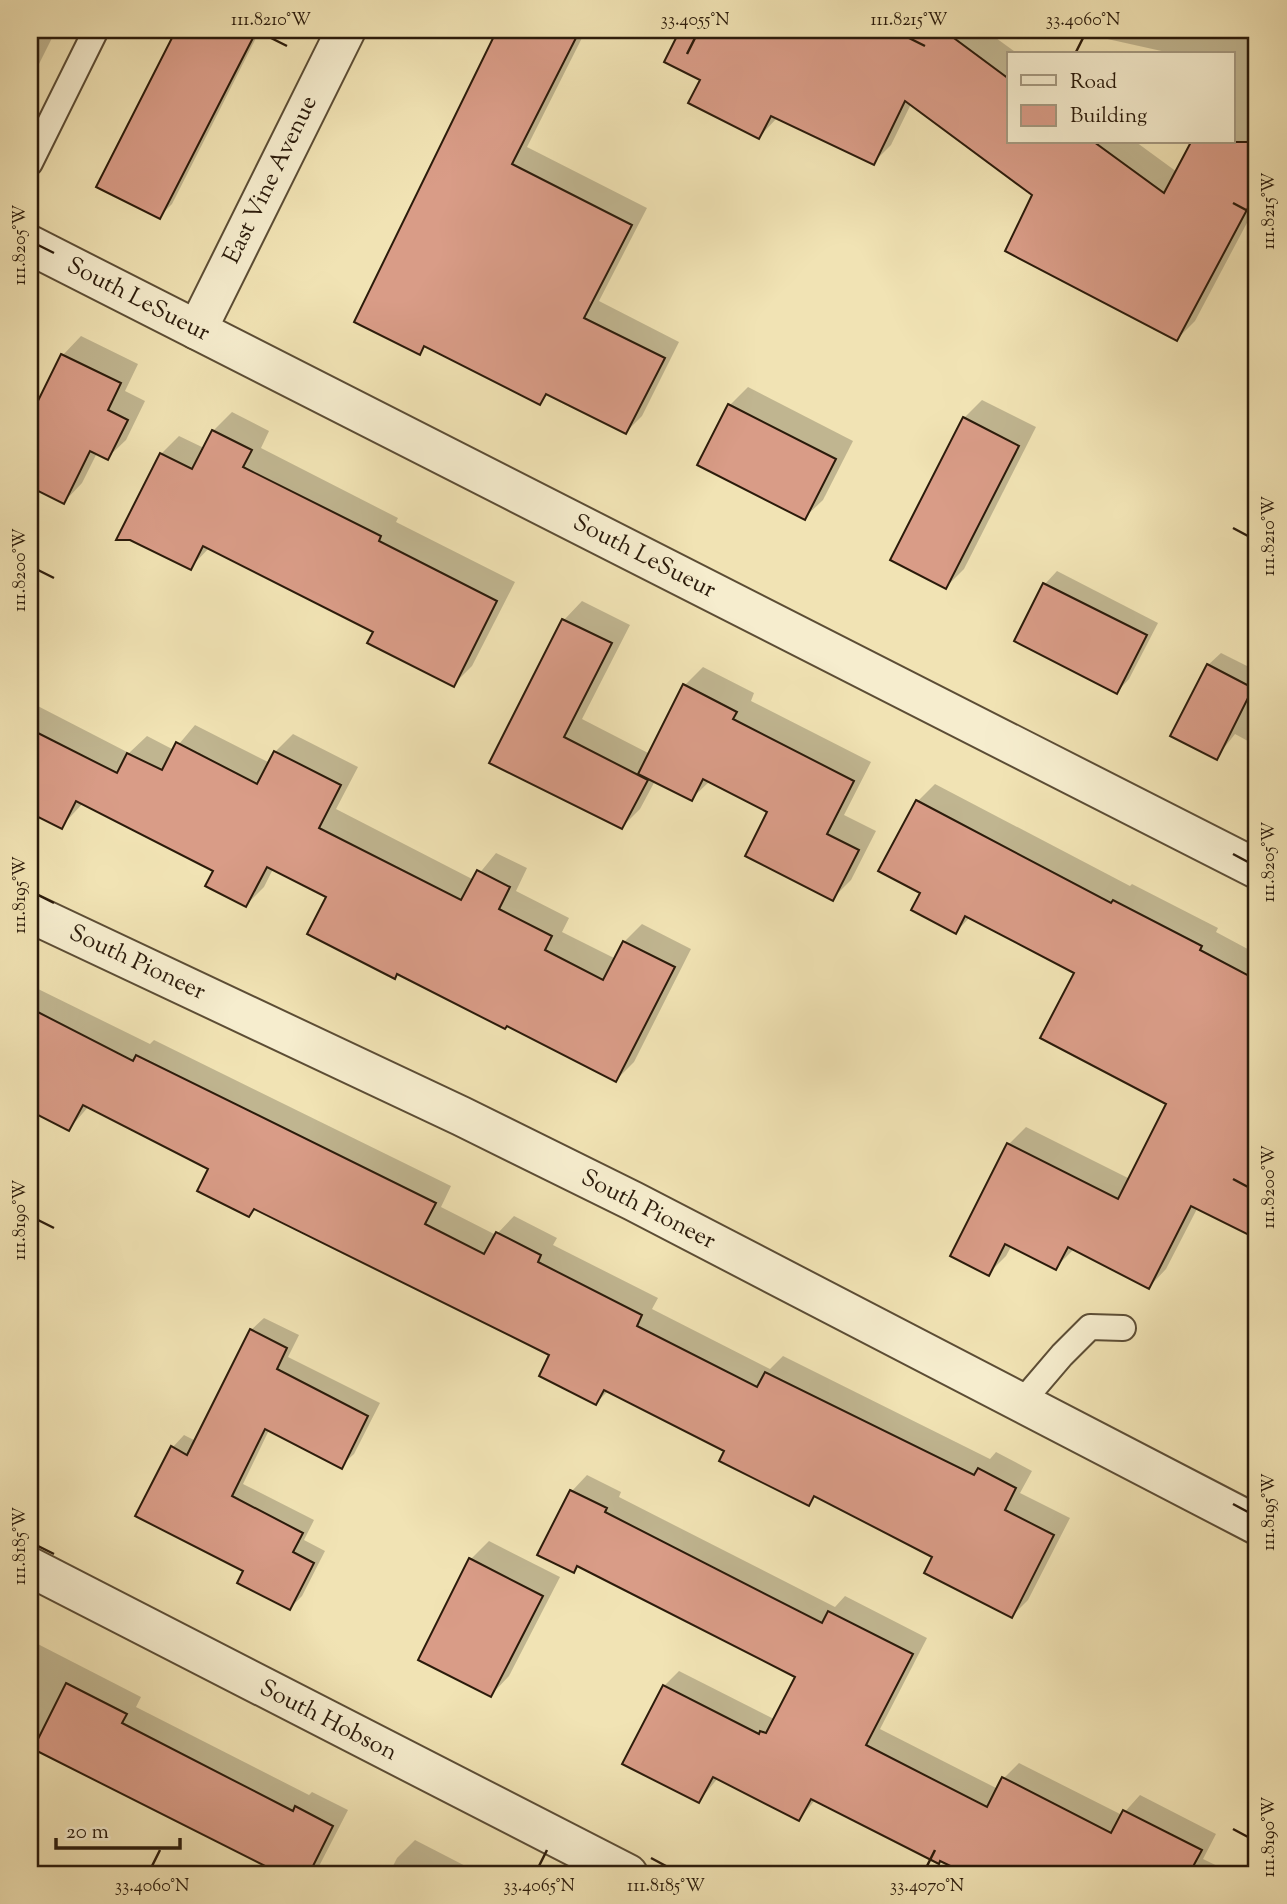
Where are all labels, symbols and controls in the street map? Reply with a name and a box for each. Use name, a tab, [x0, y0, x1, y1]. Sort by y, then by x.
text: 111.8210°W	[231, 8, 311, 34]
text: 33.4055°N	[660, 8, 730, 34]
text: 111.8215°W	[870, 8, 948, 34]
text: 33.4060°N	[1046, 8, 1120, 34]
legend	[1007, 52, 1234, 144]
text: Road	[1070, 68, 1117, 98]
street label: East Vine Avenue	[215, 90, 327, 270]
text: Building	[1070, 102, 1147, 132]
text: 111.8215°W	[1257, 172, 1283, 250]
text: 111.8205°W	[8, 205, 34, 285]
street label: South LeSueur	[61, 249, 215, 351]
text: 111.8210°W	[1257, 496, 1283, 576]
street label: South LeSueur	[567, 506, 721, 608]
text: 111.8200°W	[8, 528, 34, 612]
text: 111.8205°W	[1257, 822, 1283, 902]
text: 111.8195°W	[8, 856, 34, 934]
street label: South Pioneer	[63, 917, 211, 1009]
text: 111.8200°W	[1257, 1145, 1283, 1229]
street label: South Pioneer	[575, 1161, 721, 1259]
text: 111.8190°W	[8, 1180, 34, 1260]
text: 111.8195°W	[1257, 1473, 1283, 1551]
text: 111.8185°W	[8, 1507, 34, 1585]
street label: South Hobson	[253, 1672, 403, 1770]
text: 111.8190°W	[1257, 1797, 1283, 1877]
scale bar	[56, 1806, 180, 1850]
text: 20 m	[66, 1818, 109, 1848]
text: 33.4060°N	[115, 1874, 189, 1900]
text: 33.4065°N	[503, 1874, 575, 1900]
text: 111.8185°W	[627, 1874, 705, 1900]
text: 33.4070°N	[890, 1874, 964, 1900]

